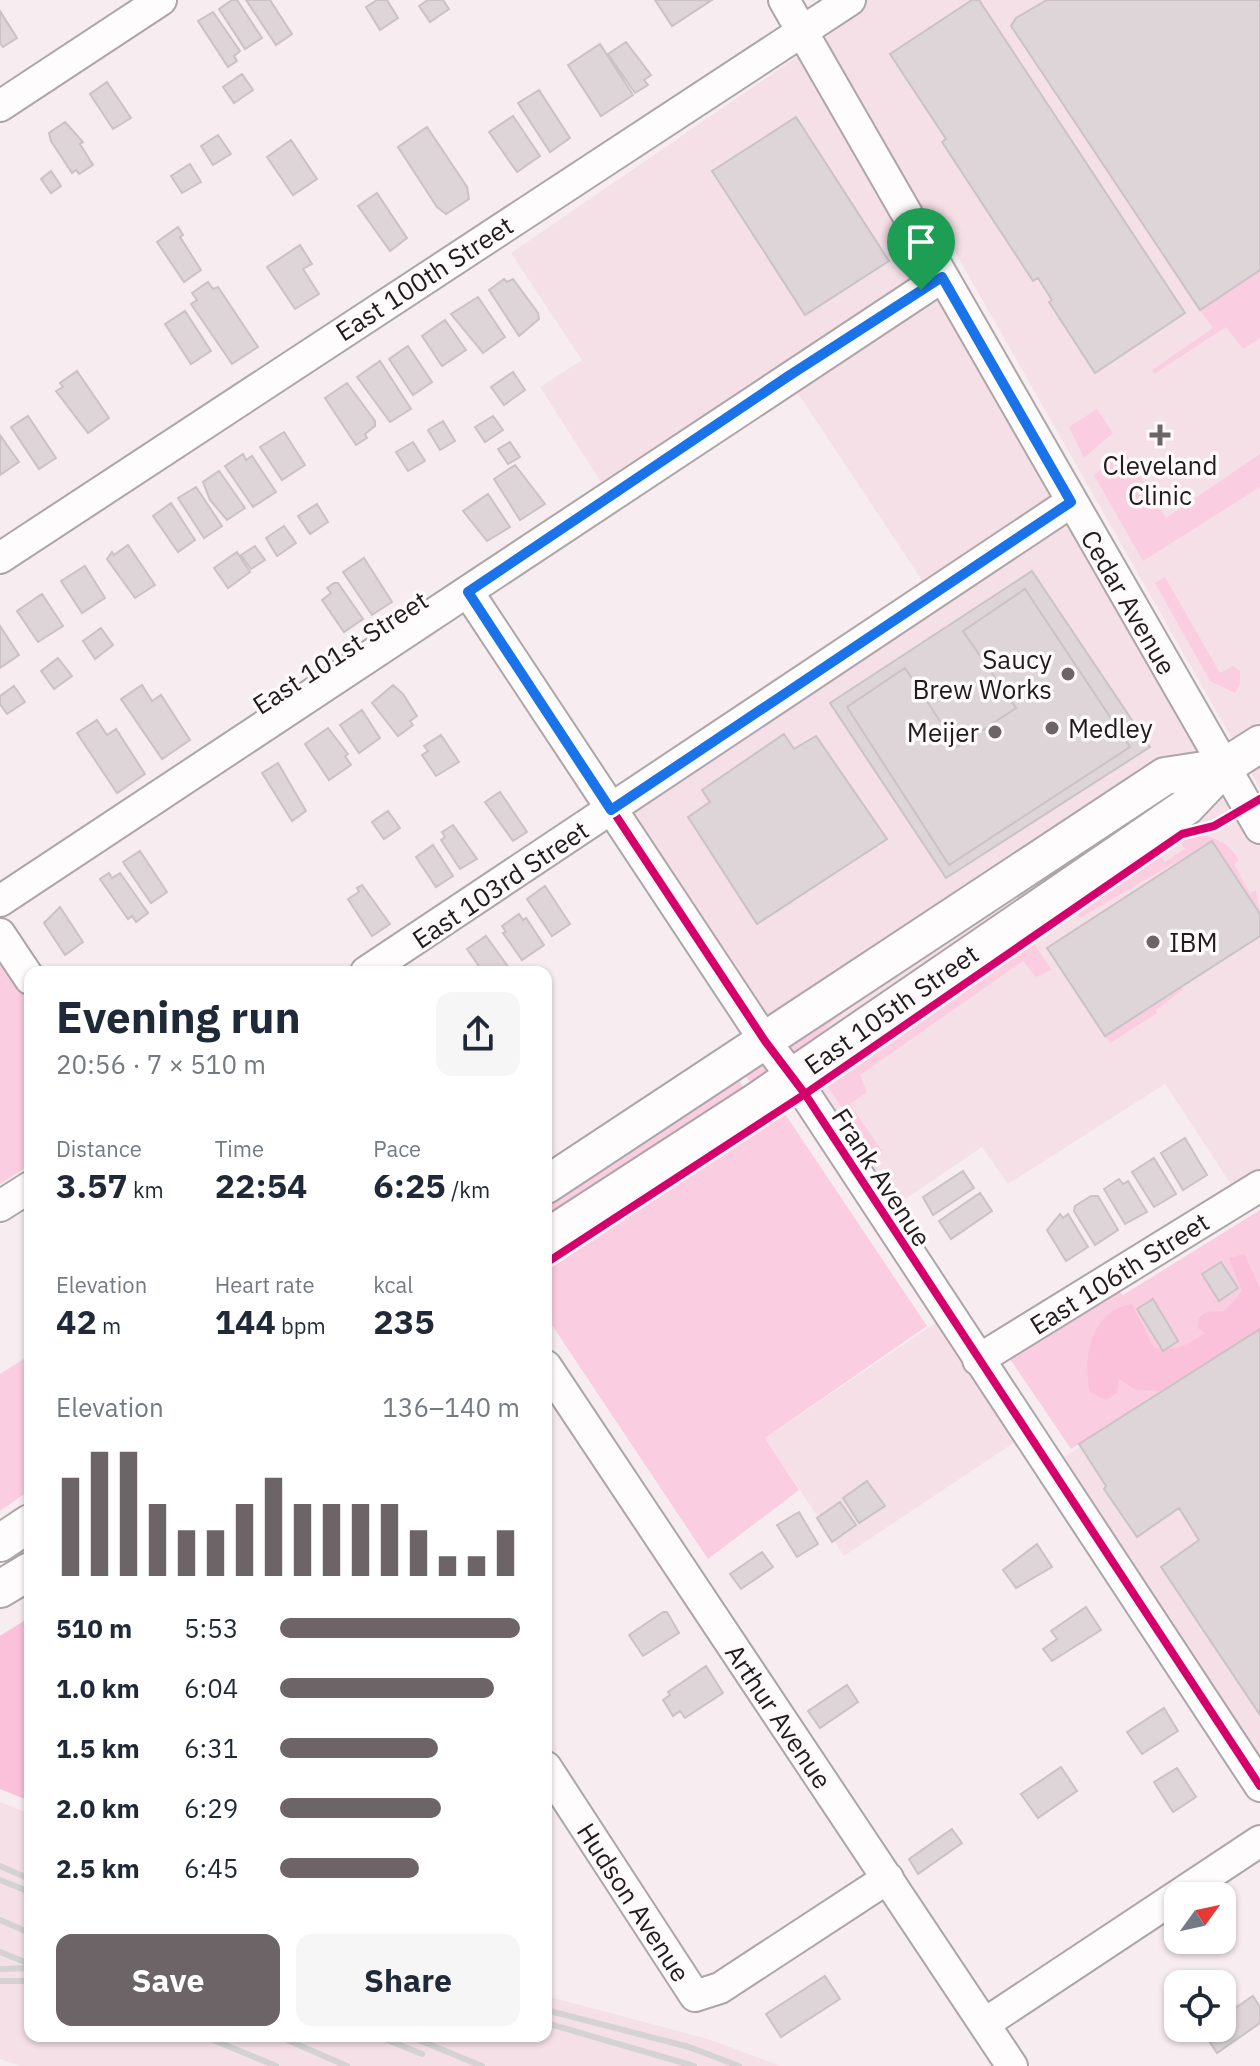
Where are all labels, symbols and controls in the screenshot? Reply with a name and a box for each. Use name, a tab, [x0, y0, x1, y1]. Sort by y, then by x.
street label: East 100th Street	[329, 208, 519, 348]
pin	[887, 208, 955, 290]
icon: arrive	[899, 220, 943, 264]
marker: Cleveland Clinic	[1149, 424, 1171, 446]
place label: Cleveland Clinic	[1103, 448, 1217, 512]
street label: Cedar Avenue	[1074, 523, 1184, 681]
street label: East 101st Street	[246, 583, 434, 721]
place label: Saucy Brew Works	[912, 642, 1052, 706]
marker: Saucy Brew Works	[1059, 665, 1077, 683]
place label: Medley	[1068, 711, 1153, 745]
place label: Meijer	[907, 715, 979, 749]
marker: Medley	[1043, 719, 1061, 737]
marker: Meijer	[986, 723, 1004, 741]
street label: East 103rd Street	[405, 812, 595, 956]
place label: IBM	[1169, 925, 1218, 959]
marker: IBM	[1144, 933, 1162, 951]
street label: East 105th Street	[797, 936, 985, 1082]
text: Evening run	[56, 988, 301, 1045]
button: share	[436, 992, 520, 1076]
text: 20:56 · 7 × 510 m	[56, 1047, 266, 1081]
street label: Frank Avenue	[825, 1101, 939, 1253]
text: Distance	[56, 1134, 142, 1163]
text: Time	[215, 1134, 264, 1163]
text: Pace	[373, 1134, 421, 1163]
text: 3.57	[56, 1163, 128, 1207]
text: 22:54	[215, 1163, 307, 1207]
text: 6:25	[373, 1163, 446, 1207]
text: km	[128, 1175, 164, 1204]
text: /km	[446, 1175, 490, 1204]
street label: East 106th Street	[1023, 1204, 1215, 1342]
text: Elevation	[56, 1270, 147, 1299]
text: Heart rate	[215, 1270, 315, 1299]
text: kcal	[373, 1270, 413, 1299]
text: 42	[56, 1299, 97, 1343]
text: 144	[215, 1299, 276, 1343]
text: 235	[373, 1299, 435, 1343]
text: m	[97, 1311, 121, 1340]
text: bpm	[276, 1311, 326, 1340]
text: Elevation	[56, 1390, 164, 1424]
text: 136–140 m	[382, 1390, 520, 1424]
text: 510 m	[56, 1611, 132, 1645]
text: 5:53	[184, 1611, 238, 1645]
street label: Arthur Avenue	[718, 1637, 840, 1795]
text: 1.0 km	[56, 1671, 140, 1705]
text: 6:04	[184, 1671, 238, 1705]
text: 1.5 km	[56, 1731, 140, 1765]
text: 6:31	[184, 1731, 238, 1765]
text: 2.0 km	[56, 1791, 140, 1825]
text: 6:29	[184, 1791, 238, 1825]
street label: Hudson Avenue	[570, 1816, 698, 1988]
text: 2.5 km	[56, 1851, 140, 1885]
text: 6:45	[184, 1851, 238, 1885]
north arrow	[1164, 1882, 1236, 1954]
map controls	[1164, 1882, 1236, 2042]
button: Save	[56, 1934, 280, 2026]
button: Share	[296, 1934, 520, 2026]
button: locate	[1164, 1970, 1236, 2042]

